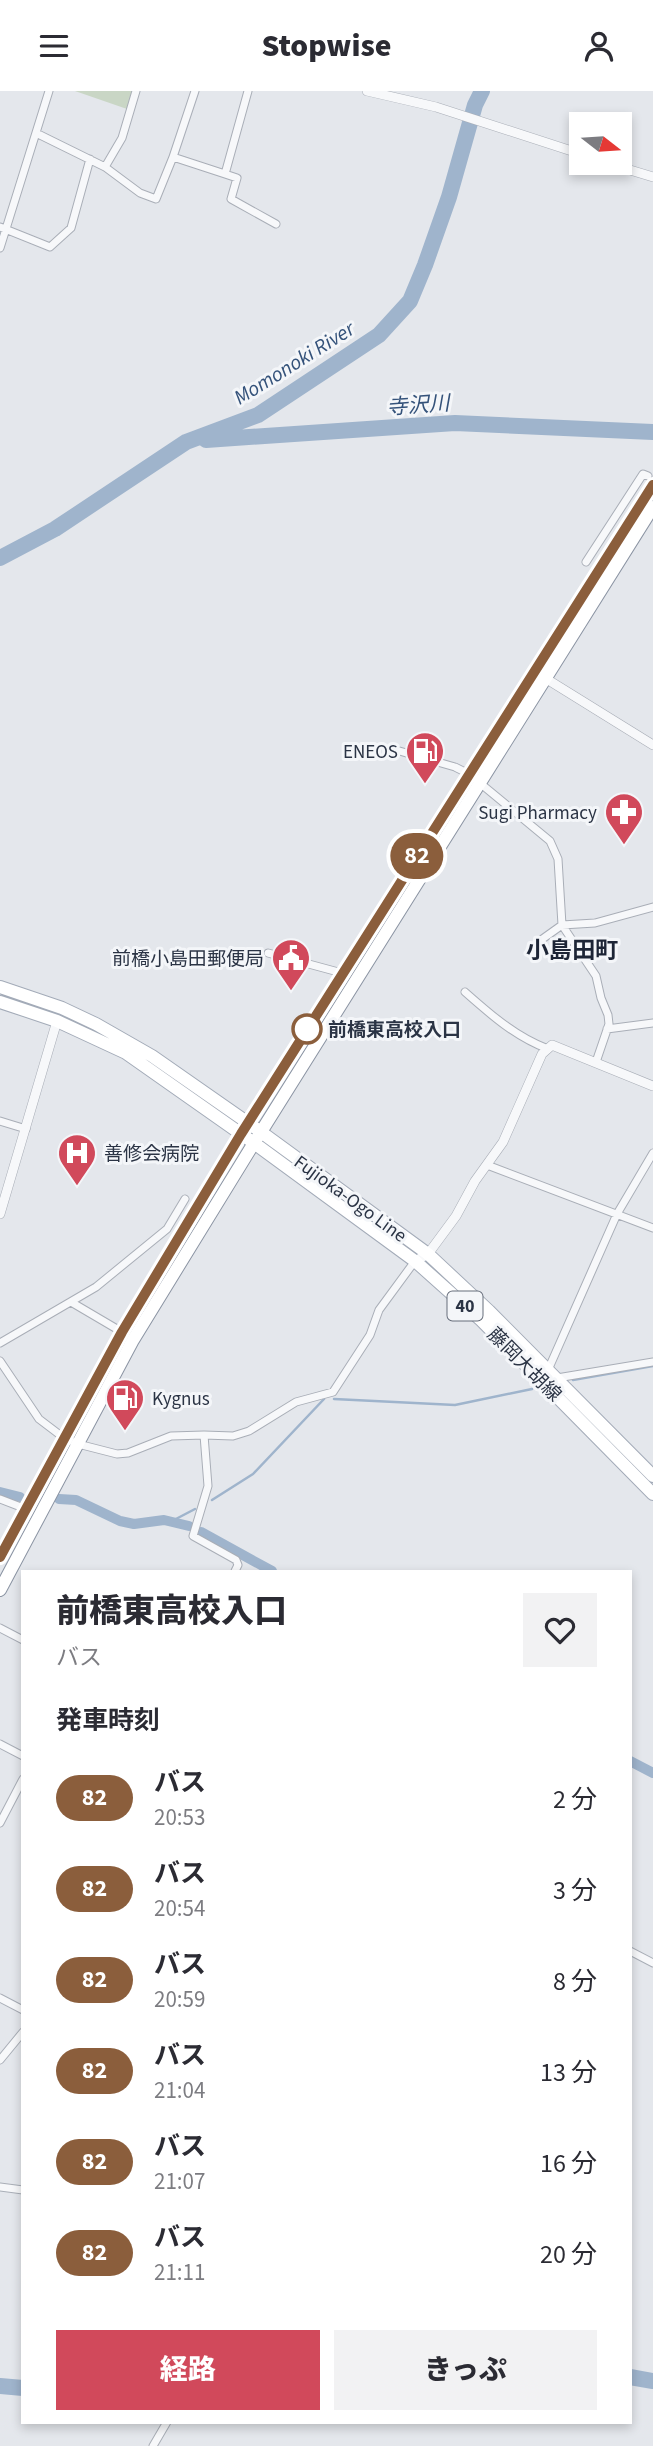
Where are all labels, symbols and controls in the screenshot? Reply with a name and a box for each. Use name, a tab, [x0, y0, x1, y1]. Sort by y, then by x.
text: Stopwise	[261, 23, 392, 69]
icon: menu	[35, 27, 73, 65]
icon: person	[580, 27, 618, 65]
north arrow	[569, 112, 632, 175]
map controls	[569, 112, 632, 175]
water label: Momonoki River	[228, 313, 361, 412]
water label: 寺沢川	[386, 388, 452, 422]
fuel station icon: ENEOS	[404, 730, 446, 785]
place label: ENEOS	[343, 739, 398, 766]
pharmacy icon: Sugi Pharmacy	[603, 791, 645, 846]
place label: Sugi Pharmacy	[478, 800, 597, 827]
line badge: 82	[386, 833, 448, 879]
text: 82	[404, 838, 430, 873]
district label: 小島田町	[526, 934, 618, 967]
public building icon: 前橋小島田郵便局	[270, 937, 312, 992]
place label: 前橋小島田郵便局	[112, 946, 264, 973]
marker: 前橋東高校入口	[292, 1014, 322, 1044]
place label: 前橋東高校入口	[328, 1017, 461, 1044]
hospital icon: 善修会病院	[56, 1132, 98, 1187]
place label: 善修会病院	[104, 1141, 199, 1168]
street label: Fujioka-Ogo Line	[288, 1149, 412, 1249]
road number: 40	[448, 1291, 482, 1321]
street label: 藤岡大胡線	[481, 1322, 567, 1408]
fuel station icon: Kygnus	[104, 1377, 146, 1432]
place label: Kygnus	[152, 1386, 210, 1413]
text: 前橋東高校入口	[56, 1588, 287, 1635]
button: heart	[523, 1593, 597, 1667]
text: バス	[56, 1641, 102, 1674]
text: 発車時刻	[56, 1702, 160, 1739]
text: バス	[154, 1764, 206, 1801]
text: 82	[82, 1780, 107, 1815]
text: 2 分	[553, 1781, 597, 1818]
text: 20:53	[154, 1801, 205, 1834]
text: バス	[154, 1855, 206, 1892]
text: 82	[82, 1871, 107, 1906]
text: 3 分	[553, 1872, 597, 1909]
text: 20:54	[154, 1892, 205, 1925]
text: バス	[154, 1946, 206, 1983]
text: 82	[82, 1962, 107, 1997]
text: 8 分	[553, 1963, 597, 2000]
text: 20:59	[154, 1983, 205, 2016]
text: バス	[154, 2037, 206, 2074]
text: 82	[82, 2053, 107, 2088]
text: 13 分	[540, 2054, 597, 2091]
text: 21:04	[154, 2074, 205, 2107]
text: バス	[154, 2128, 206, 2165]
text: 82	[82, 2144, 107, 2179]
text: 16 分	[540, 2145, 597, 2182]
text: 21:07	[154, 2165, 205, 2198]
text: バス	[154, 2219, 206, 2256]
text: 82	[82, 2235, 107, 2270]
text: 20 分	[540, 2236, 597, 2273]
text: 21:11	[154, 2256, 205, 2289]
button: 経路	[56, 2330, 320, 2410]
button: きっぷ	[334, 2330, 597, 2410]

